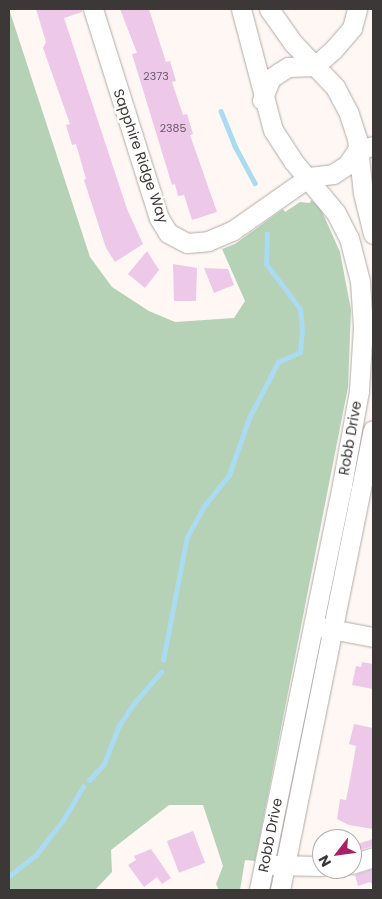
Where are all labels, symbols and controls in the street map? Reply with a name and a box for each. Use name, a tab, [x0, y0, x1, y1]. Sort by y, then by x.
house number: 2373	[143, 69, 169, 83]
street label: Sapphire Ridge Way	[110, 87, 172, 225]
house number: 2385	[160, 121, 186, 135]
street label: Robb Drive	[335, 399, 365, 477]
street label: Robb Drive	[255, 796, 285, 874]
north arrow	[312, 829, 362, 879]
text: N	[314, 851, 336, 871]

